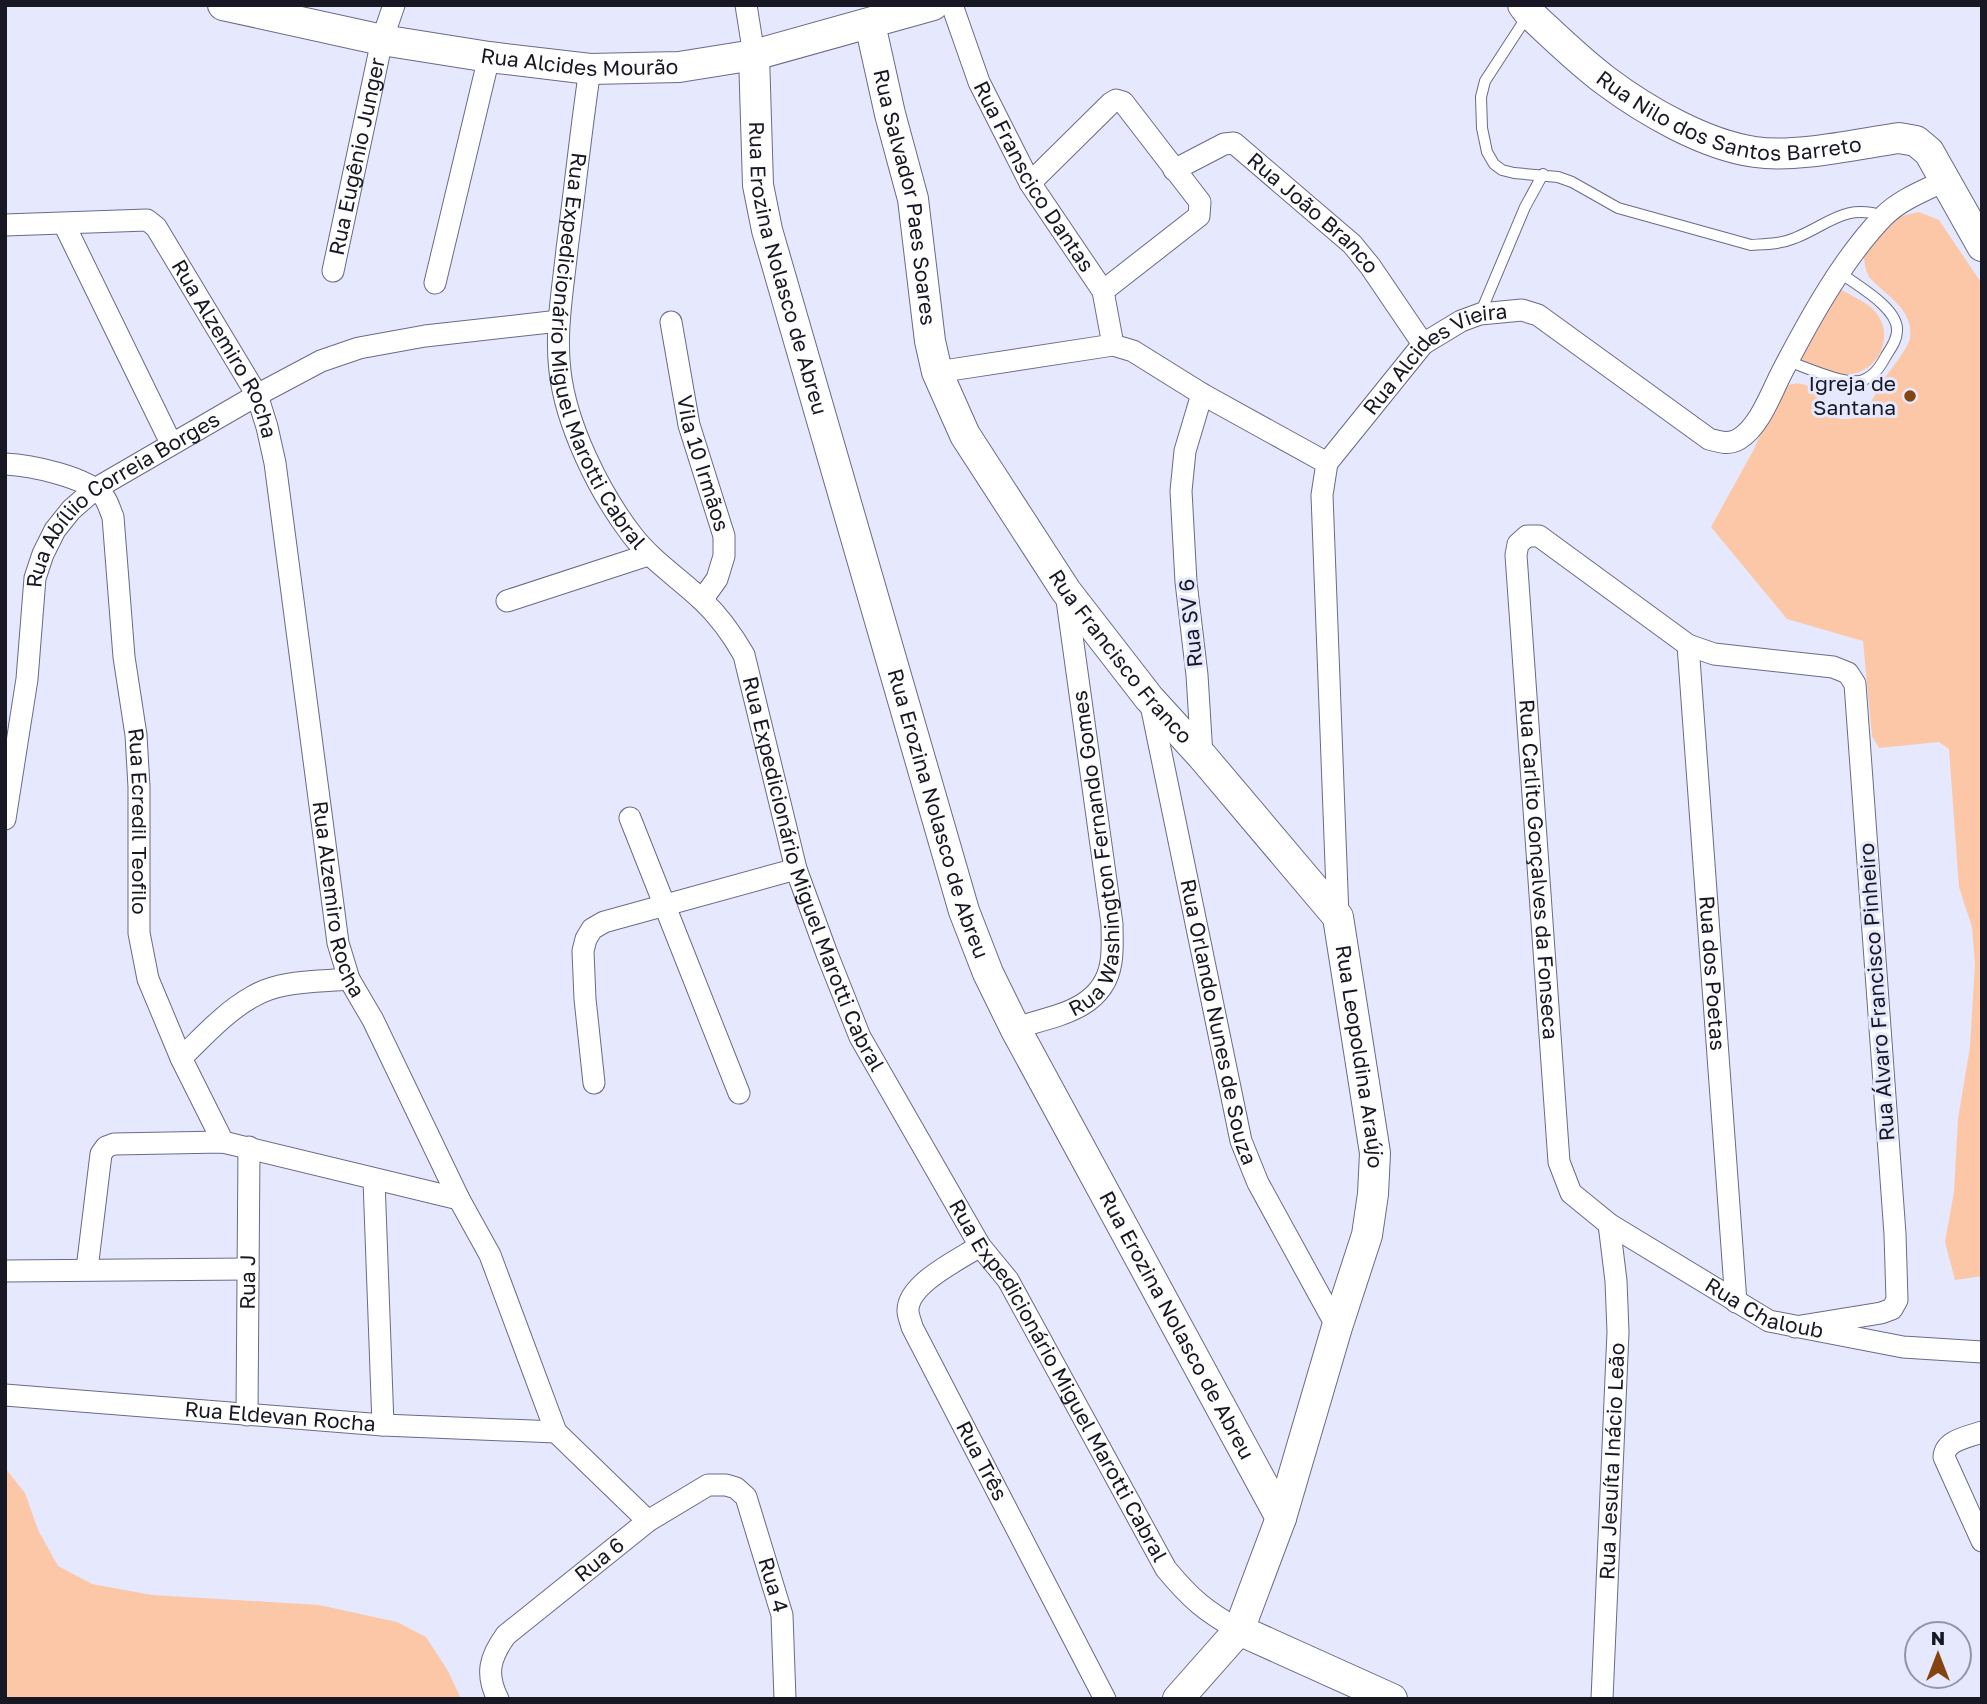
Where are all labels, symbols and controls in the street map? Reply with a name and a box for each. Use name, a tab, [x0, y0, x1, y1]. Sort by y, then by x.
street label: Rua Alcides Mourão	[479, 42, 679, 81]
street label: Rua Eugênio Junger	[323, 55, 390, 258]
street label: Rua Nilo dos Santos Barreto	[1592, 64, 1863, 166]
street label: Rua Salvador Paes Soares	[868, 67, 942, 327]
street label: Rua Franscico Dantas	[969, 76, 1100, 277]
street label: Rua Erozina Nolasco de Abreu	[744, 121, 834, 418]
street label: Rua João Branco	[1242, 146, 1385, 278]
street label: Rua Expedicionário Miguel Marotti Cabral	[546, 151, 652, 554]
street label: Rua Alzemiro Rocha	[167, 254, 283, 440]
street label: Rua Alcides Vieira	[1357, 297, 1508, 420]
place label: Igreja de Santana	[1808, 370, 1896, 420]
marker: Igreja de Santana	[1902, 388, 1918, 404]
street label: Vila 10 Irmãos	[672, 393, 736, 534]
street label: Rua Abíliio Correia Borges	[20, 406, 224, 589]
street label: Rua Francisco Franco	[1044, 564, 1198, 749]
street label: Rua SV 6	[1172, 578, 1208, 669]
street label: Rua Erozina Nolasco de Abreu	[883, 665, 995, 962]
street label: Rua Expedicionário Miguel Marotti Cabral	[738, 673, 891, 1076]
street label: Rua Washington Fernando Gomes	[1049, 677, 1091, 1017]
text: Rua Washington Fernando Gomes	[1064, 689, 1124, 1022]
street label: Rua Carlito Gonçalves da Fonseca	[1514, 698, 1564, 1040]
street label: Rua Ecredil Teofilo	[123, 726, 153, 915]
street label: Rua Alzemiro Rocha	[307, 799, 371, 1002]
street label: Rua Álvaro Francisco Pinheiro	[1853, 842, 1899, 1142]
street label: Rua Orlando Nunes de Souza	[1175, 877, 1263, 1168]
street label: Rua dos Poetas	[1694, 895, 1732, 1051]
street label: Rua Leopoldina Araújo	[1331, 943, 1389, 1169]
street label: Rua Erozina Nolasco de Abreu	[1094, 1186, 1261, 1464]
street label: Rua Expedicionário Miguel Marotti Cabral	[944, 1194, 1174, 1566]
street label: Rua J	[234, 1254, 260, 1310]
street label: Rua Chaloub	[1701, 1271, 1826, 1343]
street label: Rua Jesuíta Inácio Leão	[1593, 1342, 1630, 1580]
street label: Rua Eldevan Rocha	[184, 1395, 377, 1436]
street label: Rua Três	[951, 1416, 1014, 1505]
street label: Rua 6	[569, 1531, 629, 1587]
street label: Rua 4	[753, 1554, 795, 1616]
north arrow	[1903, 1620, 1973, 1690]
text: N	[1931, 1626, 1945, 1649]

